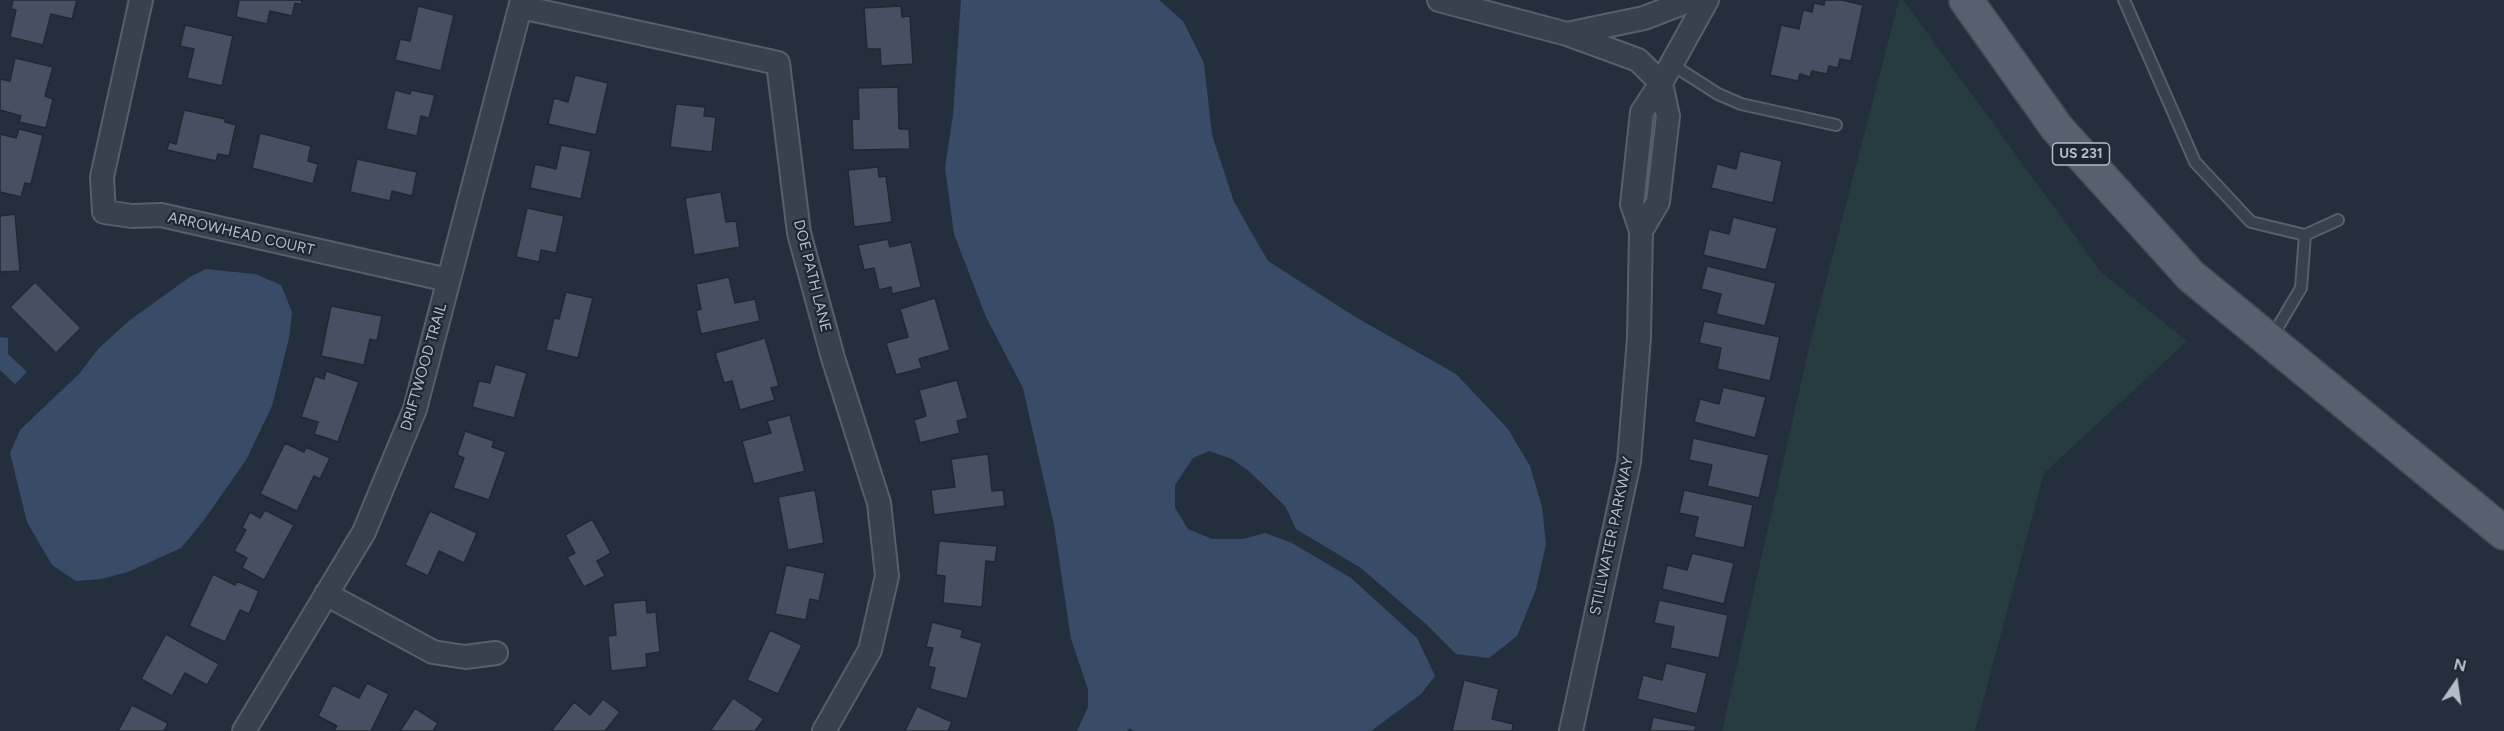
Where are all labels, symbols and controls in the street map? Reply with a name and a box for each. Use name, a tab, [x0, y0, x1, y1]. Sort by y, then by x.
road number: US 231	[2052, 143, 2110, 165]
street label: ARROWHEAD COURT	[166, 208, 316, 260]
street label: DOE PATH LANE	[789, 218, 835, 334]
street label: DRIFTWOOD TRAIL	[397, 301, 451, 433]
street label: STILLWATER PARKWAY	[1586, 455, 1638, 617]
north arrow	[2426, 653, 2486, 713]
text: N	[2452, 654, 2468, 676]

